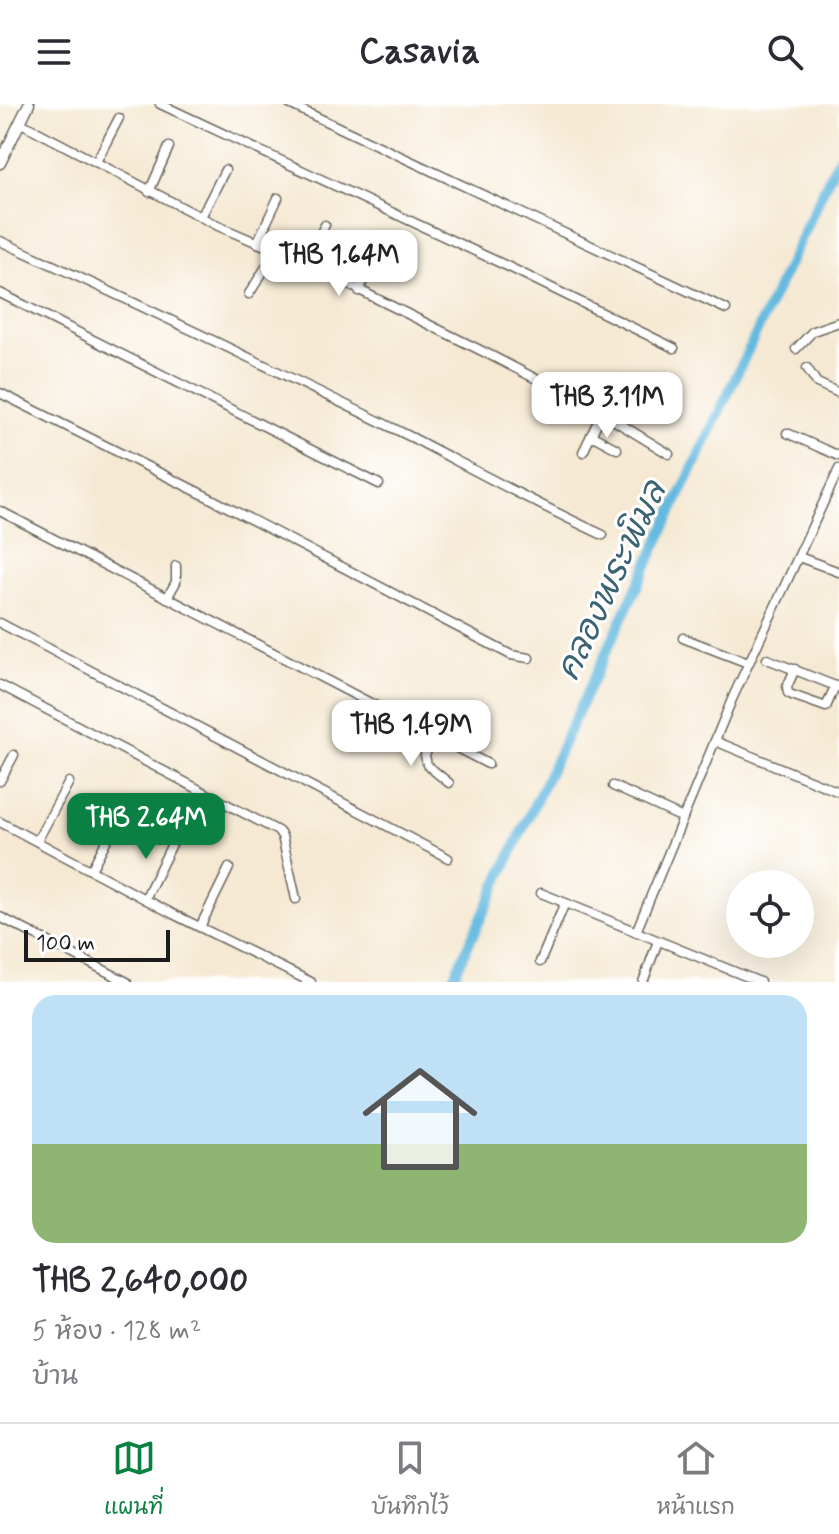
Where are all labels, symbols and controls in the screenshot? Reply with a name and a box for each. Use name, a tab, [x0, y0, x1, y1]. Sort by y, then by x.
text: Casavia	[359, 29, 480, 76]
icon: menu	[32, 30, 76, 74]
icon: search	[763, 30, 807, 74]
pin: THB 1.64M	[247, 230, 431, 298]
text: THB 1.64M	[278, 239, 400, 273]
pin: THB 3.11M	[515, 372, 699, 440]
text: THB 3.11M	[550, 381, 664, 415]
water label: คลองพระพิมล	[547, 472, 679, 688]
pin: THB 1.49M	[319, 700, 503, 768]
text: THB 1.49M	[350, 709, 472, 743]
pin: THB 2.64M	[54, 793, 238, 861]
text: THB 2.64M	[85, 802, 207, 836]
map controls	[726, 870, 814, 958]
button: locate	[726, 870, 814, 958]
scale bar	[24, 926, 170, 962]
text: 100 m	[36, 930, 95, 958]
icon: home	[348, 1047, 492, 1191]
text: THB 2,640,000	[32, 1259, 248, 1304]
text: 5 ห้อง · 128 m²	[32, 1315, 201, 1349]
text: บ้าน	[32, 1360, 78, 1394]
tab: แผนที่	[104, 1436, 163, 1522]
tab: บันทึกไว้	[371, 1436, 449, 1522]
tab: หน้าแรก	[657, 1436, 735, 1522]

